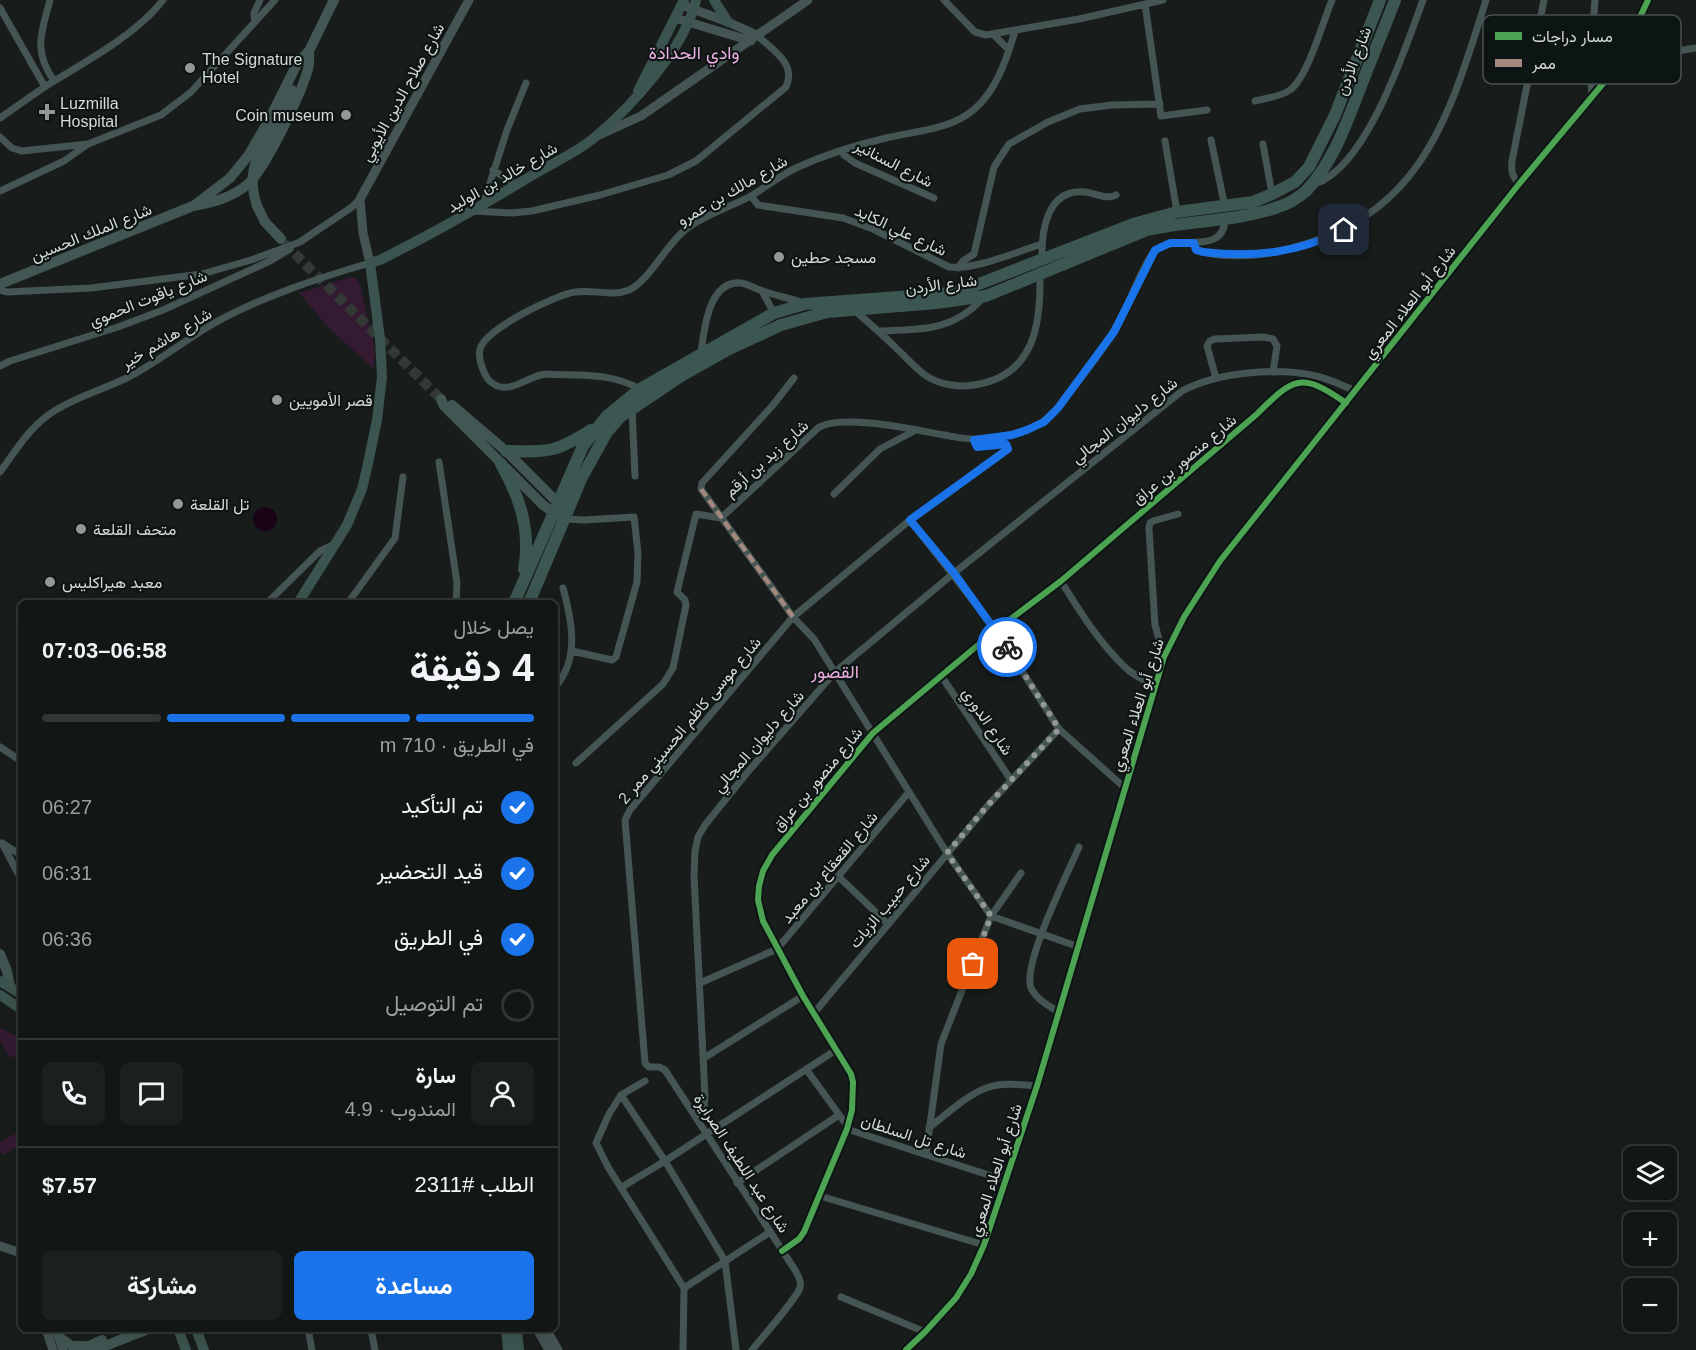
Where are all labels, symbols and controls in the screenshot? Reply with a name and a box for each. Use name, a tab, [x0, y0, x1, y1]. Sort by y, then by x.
legend	[1483, 15, 1681, 84]
street label: شارع صلاح الدين الأيوبي	[357, 20, 452, 167]
street label: شارع الأردن	[1333, 24, 1377, 99]
text: مسار دراجات	[1532, 28, 1613, 47]
district label: وادي الحدادة	[649, 43, 739, 68]
place label: The Signature Hotel	[202, 51, 303, 86]
text: ممر	[1531, 55, 1556, 74]
marker: The Signature Hotel	[183, 61, 197, 75]
place label: Luzmilla Hospital	[60, 95, 119, 130]
marker: Luzmilla Hospital	[38, 103, 56, 121]
place label: Coin museum	[235, 107, 334, 124]
marker: Coin museum	[339, 108, 353, 122]
street label: شارع السنانير	[850, 136, 936, 193]
street label: شارع خالد بن الوليد	[444, 139, 562, 218]
street label: شارع مالك بن عمرو	[674, 152, 792, 231]
street label: شارع الملك الحسين	[28, 200, 155, 267]
street label: شارع علي الكايد	[850, 202, 949, 264]
pin	[1318, 204, 1369, 255]
icon: home	[1327, 213, 1360, 246]
street label: شارع أبو العلاء المعري	[1360, 242, 1463, 365]
place label: مسجد حطين	[791, 249, 876, 268]
marker: مسجد حطين	[772, 250, 786, 264]
street label: شارع ياقوت الحموي	[87, 267, 211, 334]
street label: شارع الأردن	[904, 272, 978, 300]
street label: شارع هاشم خير	[117, 305, 216, 375]
street label: شارع دليوان المجالي	[1068, 374, 1184, 471]
place label: قصر الأمويين	[289, 392, 373, 411]
marker: قصر الأمويين	[270, 393, 284, 407]
street label: شارع منصور بن عراق	[1129, 411, 1242, 510]
street label: شارع زيد بن أرقم	[721, 416, 814, 502]
place label: تل القلعة	[190, 496, 249, 515]
marker: تل القلعة	[171, 497, 185, 511]
place label: متحف القلعة	[93, 521, 176, 538]
marker: متحف القلعة	[74, 522, 88, 536]
place label: معبد هيراكليس	[62, 574, 162, 593]
marker: معبد هيراكليس	[43, 575, 57, 589]
text: يصل خلال	[453, 616, 534, 638]
courier	[977, 617, 1037, 677]
icon: bike	[991, 631, 1024, 664]
street label: شارع موسى كاظم الحسيني ممر 2	[615, 634, 768, 810]
street label: شارع أبو العلاء المعري	[1108, 637, 1172, 775]
text: 06:58–07:03	[42, 638, 167, 663]
text: 4 دقيقة	[410, 646, 534, 689]
district label: القصور	[810, 662, 859, 683]
street label: شارع الدوري	[955, 684, 1016, 761]
street label: شارع دليوان المجالي	[710, 687, 811, 799]
street label: شارع منصور بن عراق	[769, 724, 868, 837]
text: في الطريق · 710 m	[380, 734, 534, 756]
icon: check	[501, 791, 534, 824]
text: تم التأكيد	[401, 793, 483, 818]
text: 06:27	[42, 796, 92, 818]
street label: شارع القعقاع بن معبد	[778, 808, 883, 928]
street label: شارع حبيب الزيات	[846, 852, 935, 953]
icon: check	[501, 857, 534, 890]
text: قيد التحضير	[377, 859, 483, 884]
text: 06:31	[42, 862, 92, 884]
icon: check	[501, 923, 534, 956]
text: في الطريق	[394, 925, 483, 950]
text: 06:36	[42, 928, 92, 950]
pin	[947, 938, 998, 989]
icon: bag	[956, 947, 989, 980]
text: تم التوصيل	[385, 991, 483, 1016]
button: phone	[42, 1062, 105, 1125]
button: chat	[120, 1062, 183, 1125]
button: person	[471, 1062, 534, 1125]
text: سارة	[415, 1063, 456, 1088]
street label: شارع عبد اللطيف الصرايرة	[688, 1091, 793, 1237]
text: المندوب · 4.9	[345, 1098, 456, 1120]
street label: شارع أبو العلاء المعري	[966, 1102, 1030, 1240]
street label: شارع تل السلطان	[858, 1111, 969, 1164]
map controls	[1623, 1146, 1677, 1332]
button: layers	[1623, 1146, 1677, 1200]
text: الطلب #2311	[415, 1172, 534, 1197]
text: $7.57	[42, 1173, 97, 1198]
button: +	[1623, 1212, 1677, 1266]
button: مشاركة	[42, 1251, 282, 1320]
button: مساعدة	[294, 1251, 534, 1320]
button: −	[1623, 1278, 1677, 1332]

